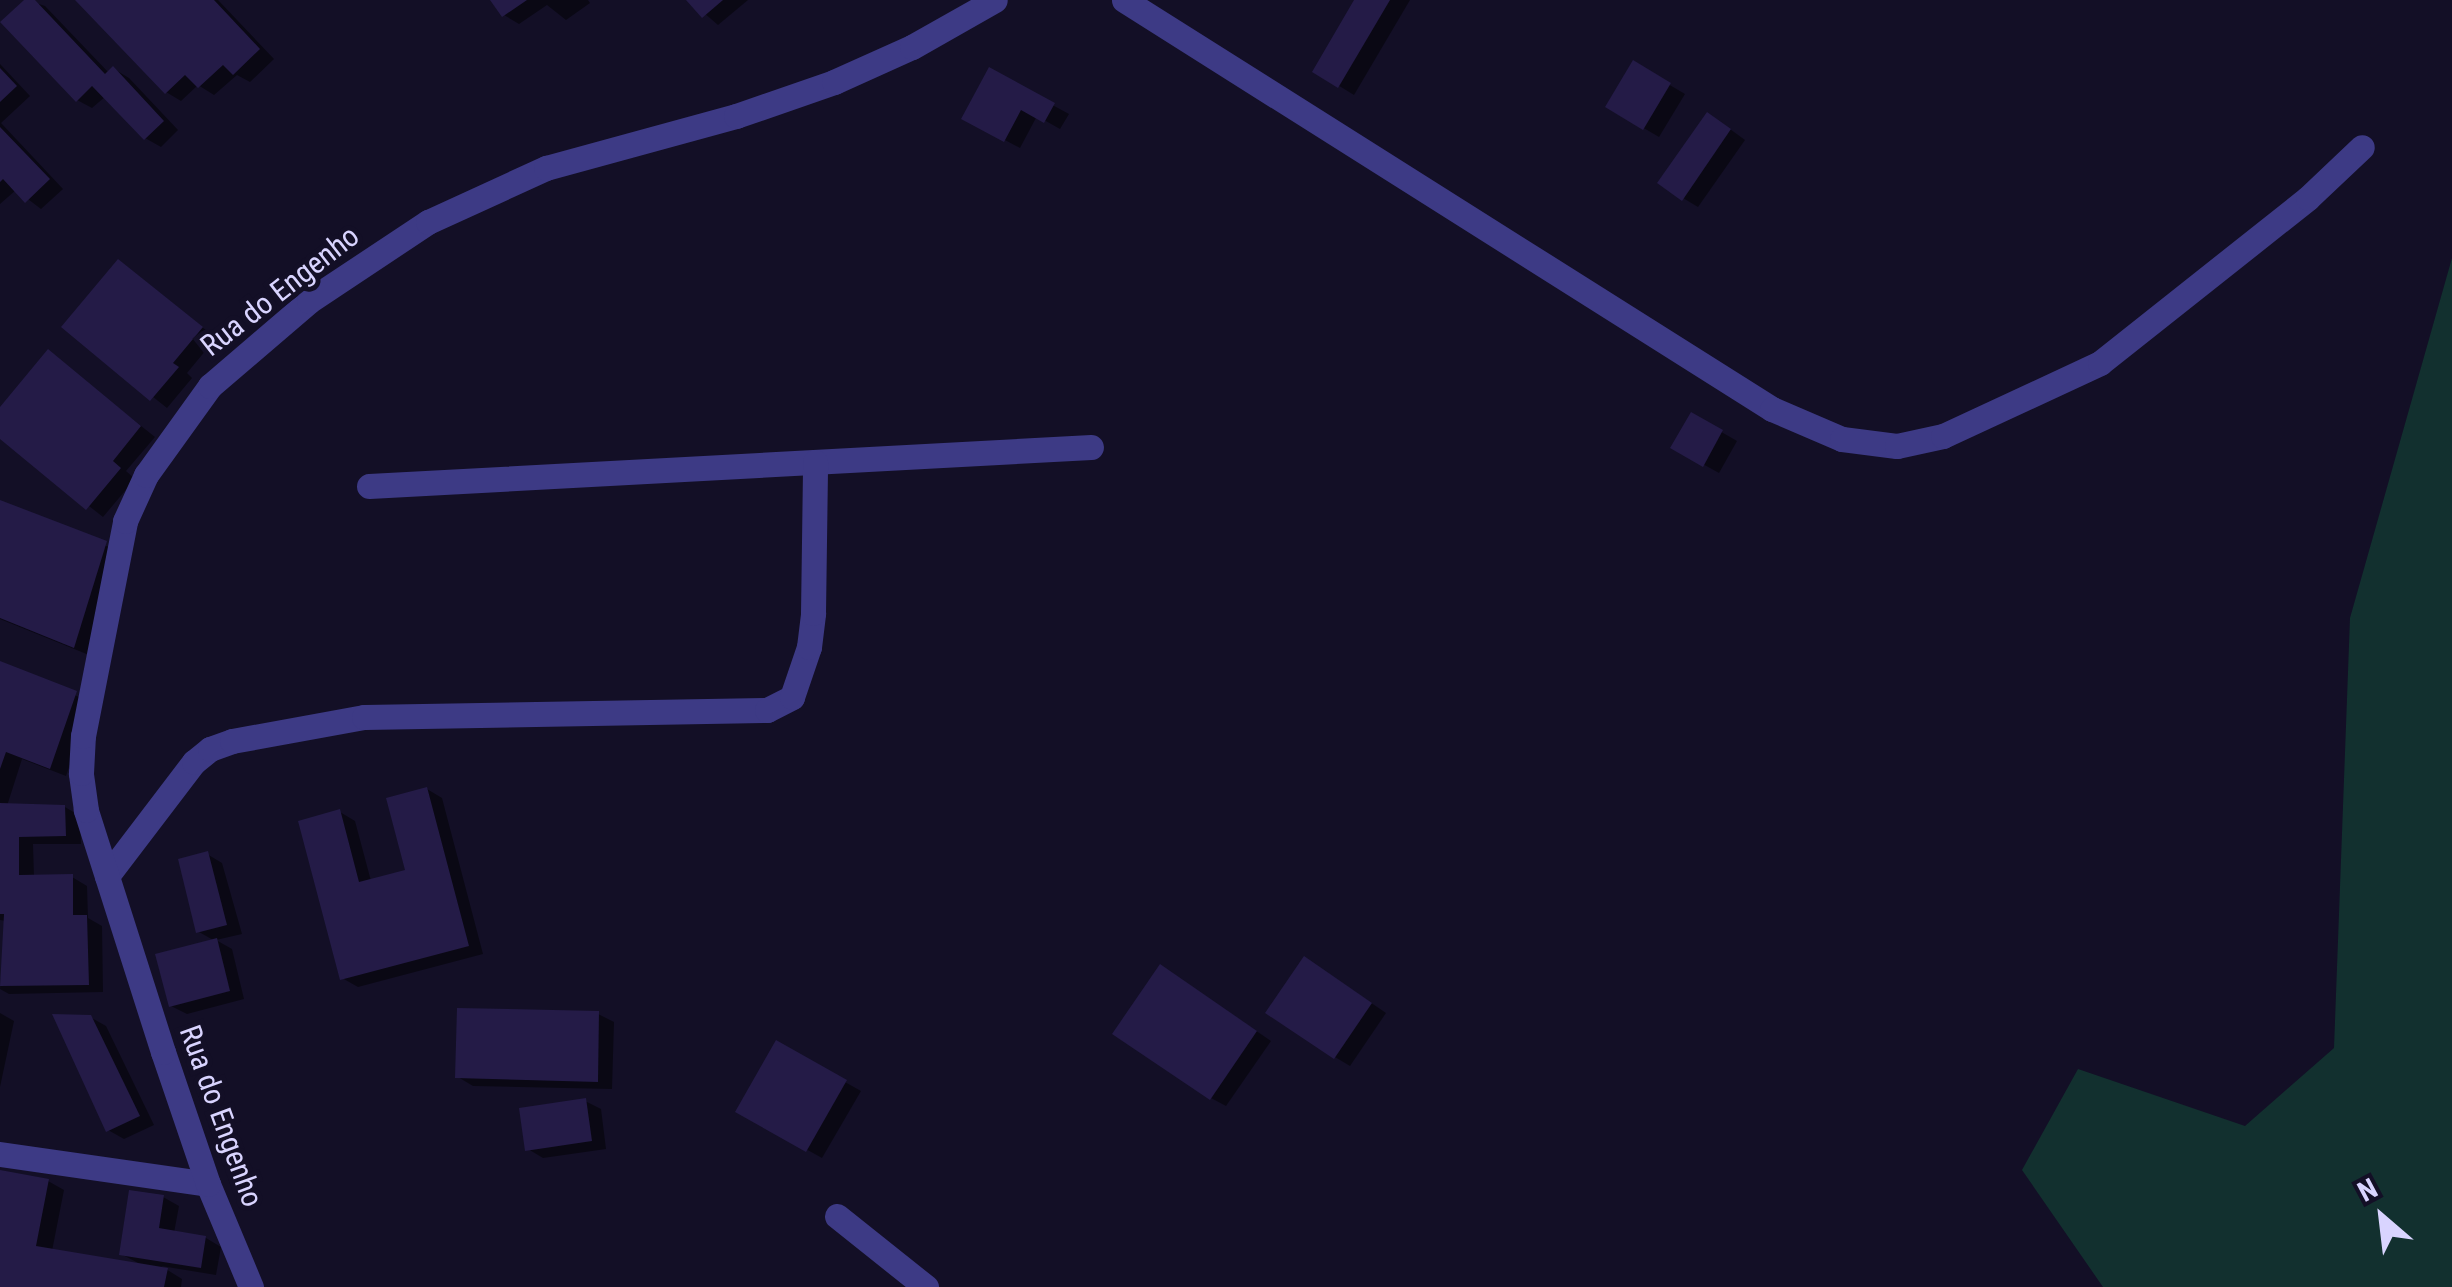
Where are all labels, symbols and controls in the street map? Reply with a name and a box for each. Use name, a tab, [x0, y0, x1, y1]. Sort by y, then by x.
street label: Rua do Engenho	[194, 218, 366, 364]
street label: Rua do Engenho	[171, 1020, 271, 1212]
north arrow	[2332, 1167, 2432, 1267]
text: N	[2352, 1171, 2383, 1209]

